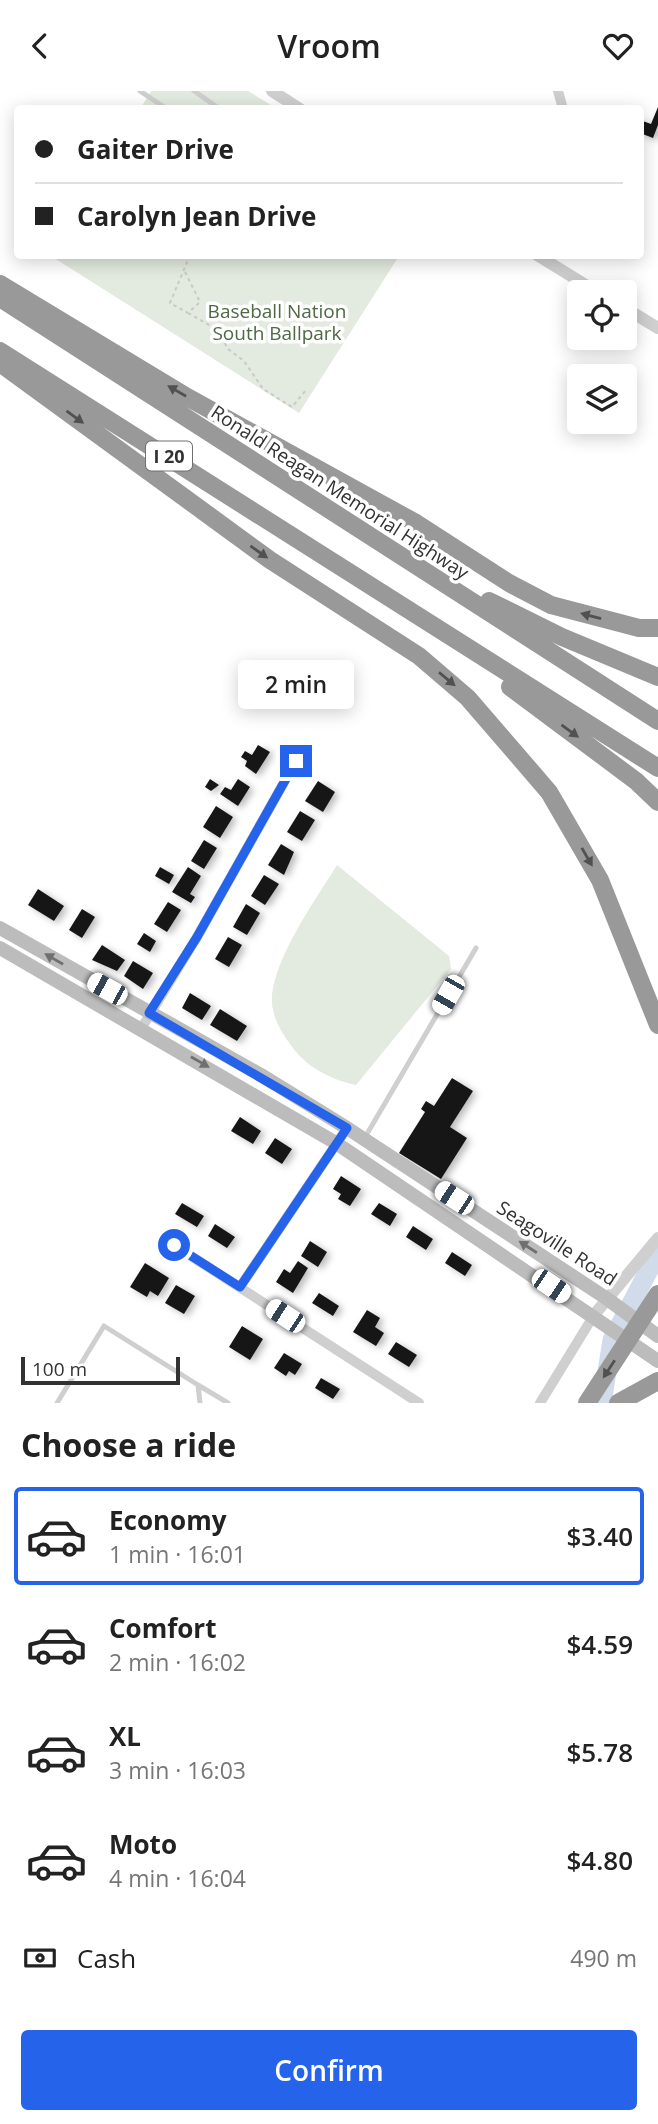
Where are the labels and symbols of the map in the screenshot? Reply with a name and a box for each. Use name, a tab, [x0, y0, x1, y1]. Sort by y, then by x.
park label: Baseball Nation South Ballpark	[208, 298, 346, 346]
one-way arrow	[168, 385, 187, 397]
street label: Ronald Reagan Memorial Highway	[206, 399, 474, 585]
one-way arrow	[66, 410, 84, 425]
road number: I 20	[146, 442, 192, 471]
one-way arrow	[250, 545, 268, 559]
one-way arrow	[581, 610, 602, 620]
callout: 2 min	[238, 659, 354, 709]
one-way arrow	[438, 671, 456, 687]
one-way arrow	[561, 724, 579, 739]
route end	[280, 745, 312, 777]
one-way arrow	[580, 847, 592, 867]
one-way arrow	[45, 953, 64, 966]
car	[84, 970, 131, 1008]
car	[429, 972, 468, 1018]
one-way arrow	[191, 1056, 210, 1068]
car	[431, 1178, 478, 1218]
street label: Seagoville Road	[492, 1194, 622, 1292]
route start	[158, 1229, 190, 1261]
one-way arrow	[519, 1240, 537, 1254]
car	[528, 1266, 575, 1306]
car	[262, 1296, 309, 1336]
scale bar	[21, 1354, 180, 1386]
one-way arrow	[602, 1360, 616, 1378]

